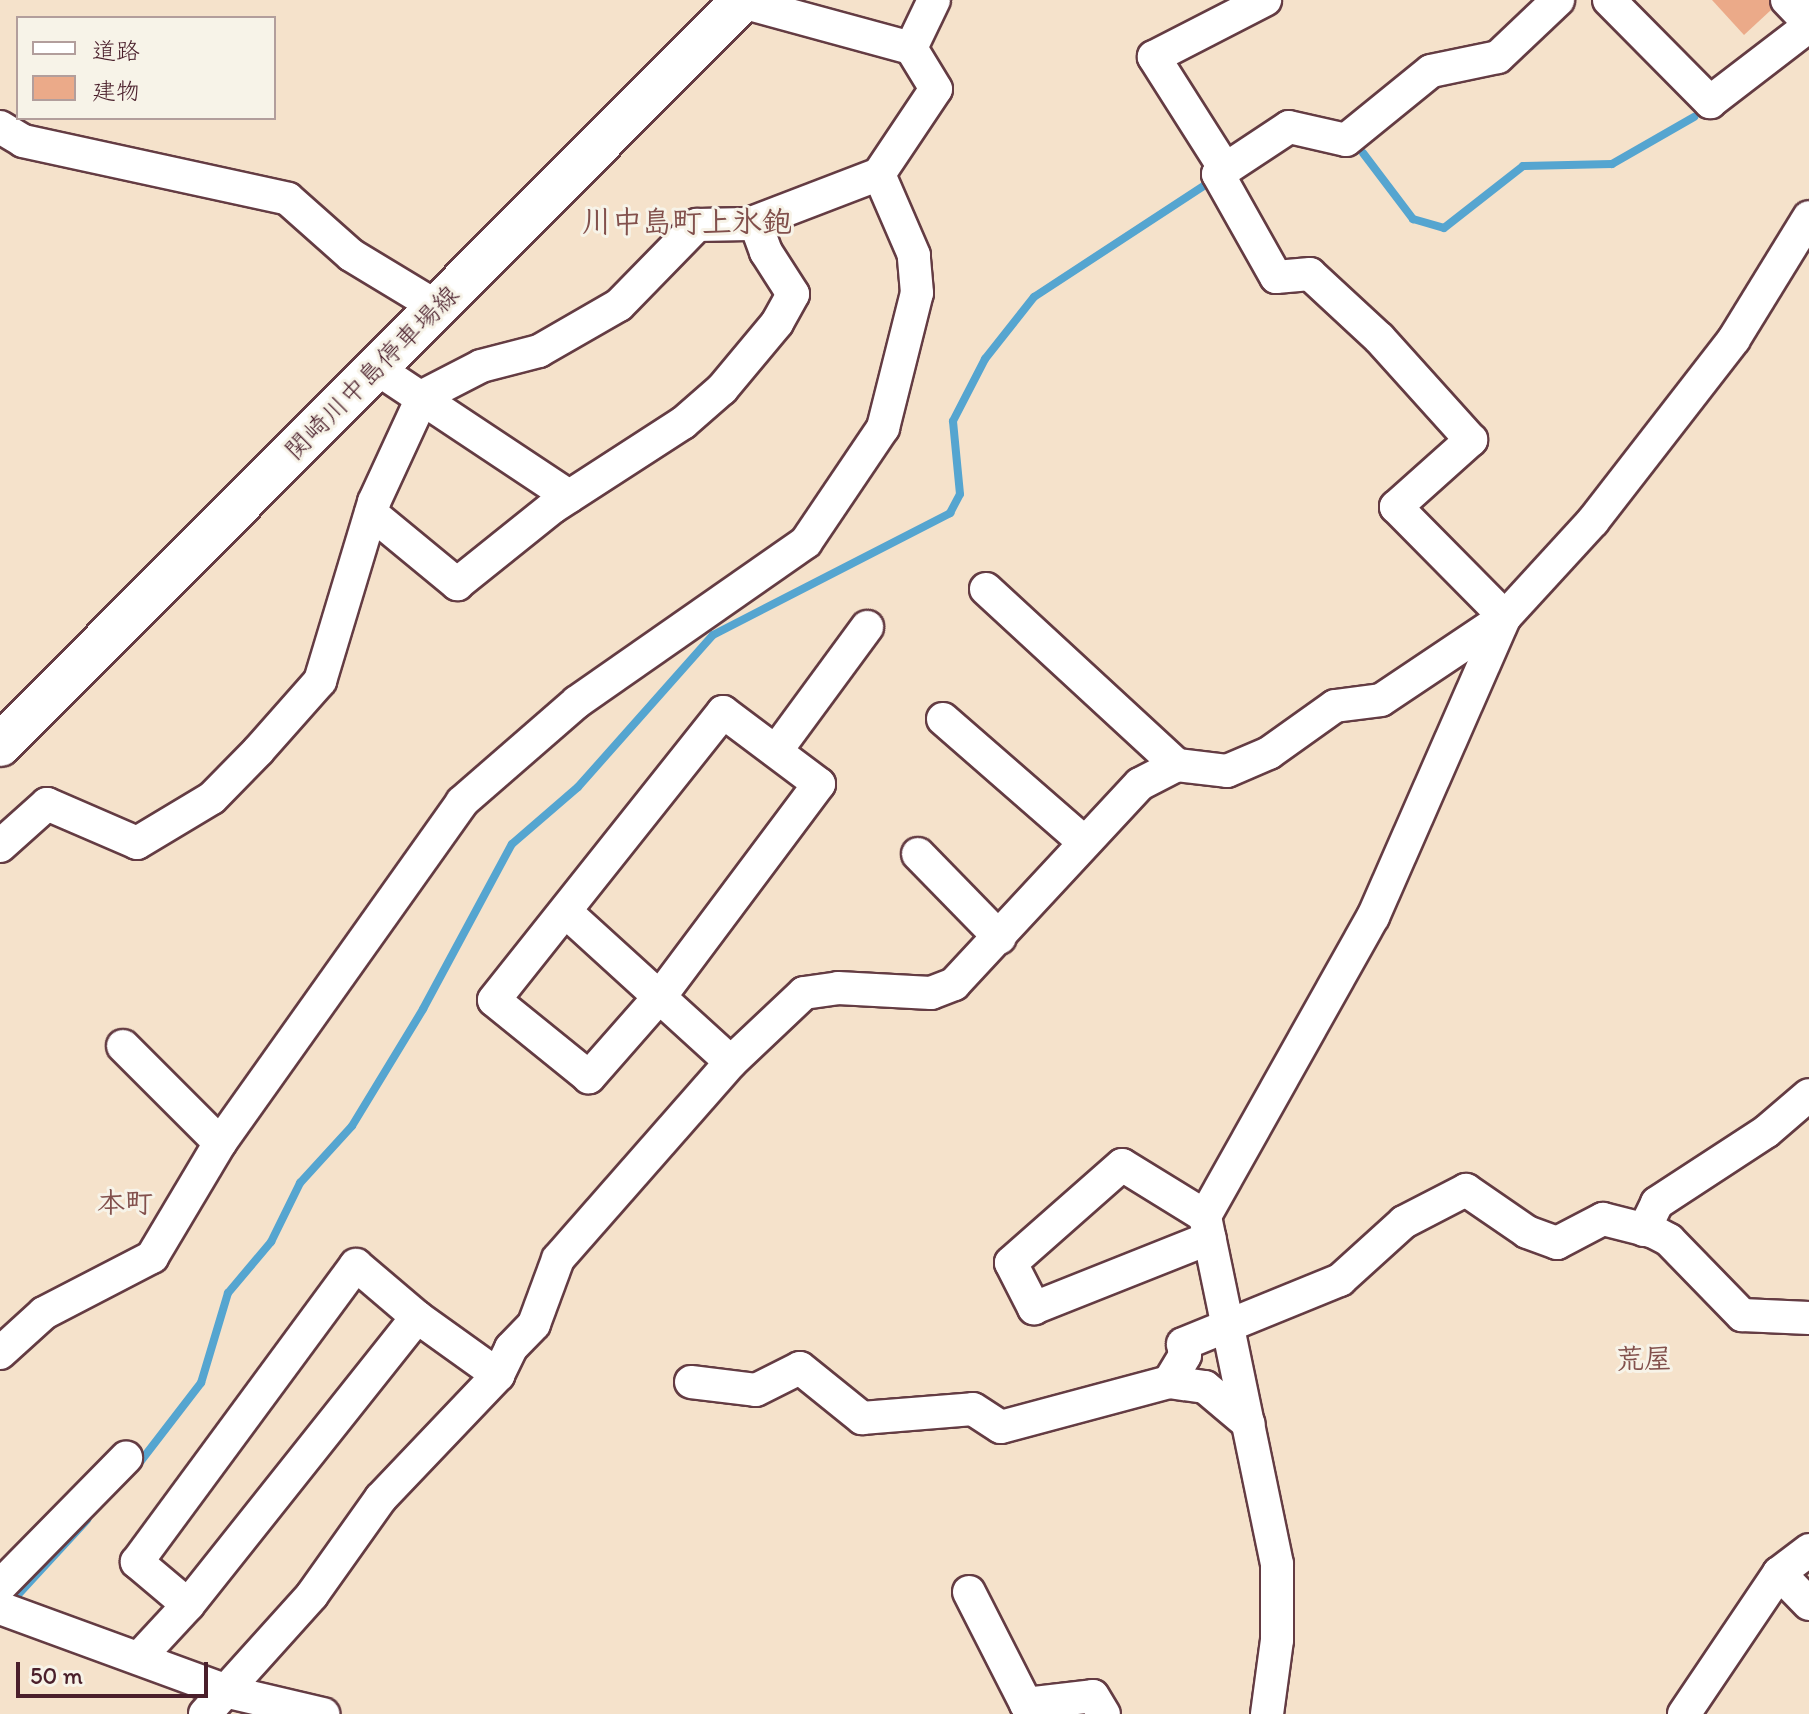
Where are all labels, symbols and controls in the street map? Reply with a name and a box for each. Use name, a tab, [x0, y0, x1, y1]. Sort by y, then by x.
legend	[16, 16, 276, 120]
text: 道路	[92, 36, 140, 65]
text: 建物	[92, 76, 140, 105]
district label: 川中島町上氷鉋	[582, 204, 792, 240]
street label: 関崎川中島停車場線	[278, 279, 466, 467]
district label: 本町	[97, 1185, 153, 1219]
district label: 荒屋	[1616, 1341, 1672, 1375]
scale bar	[20, 1646, 212, 1696]
text: 50 m	[30, 1661, 83, 1690]

